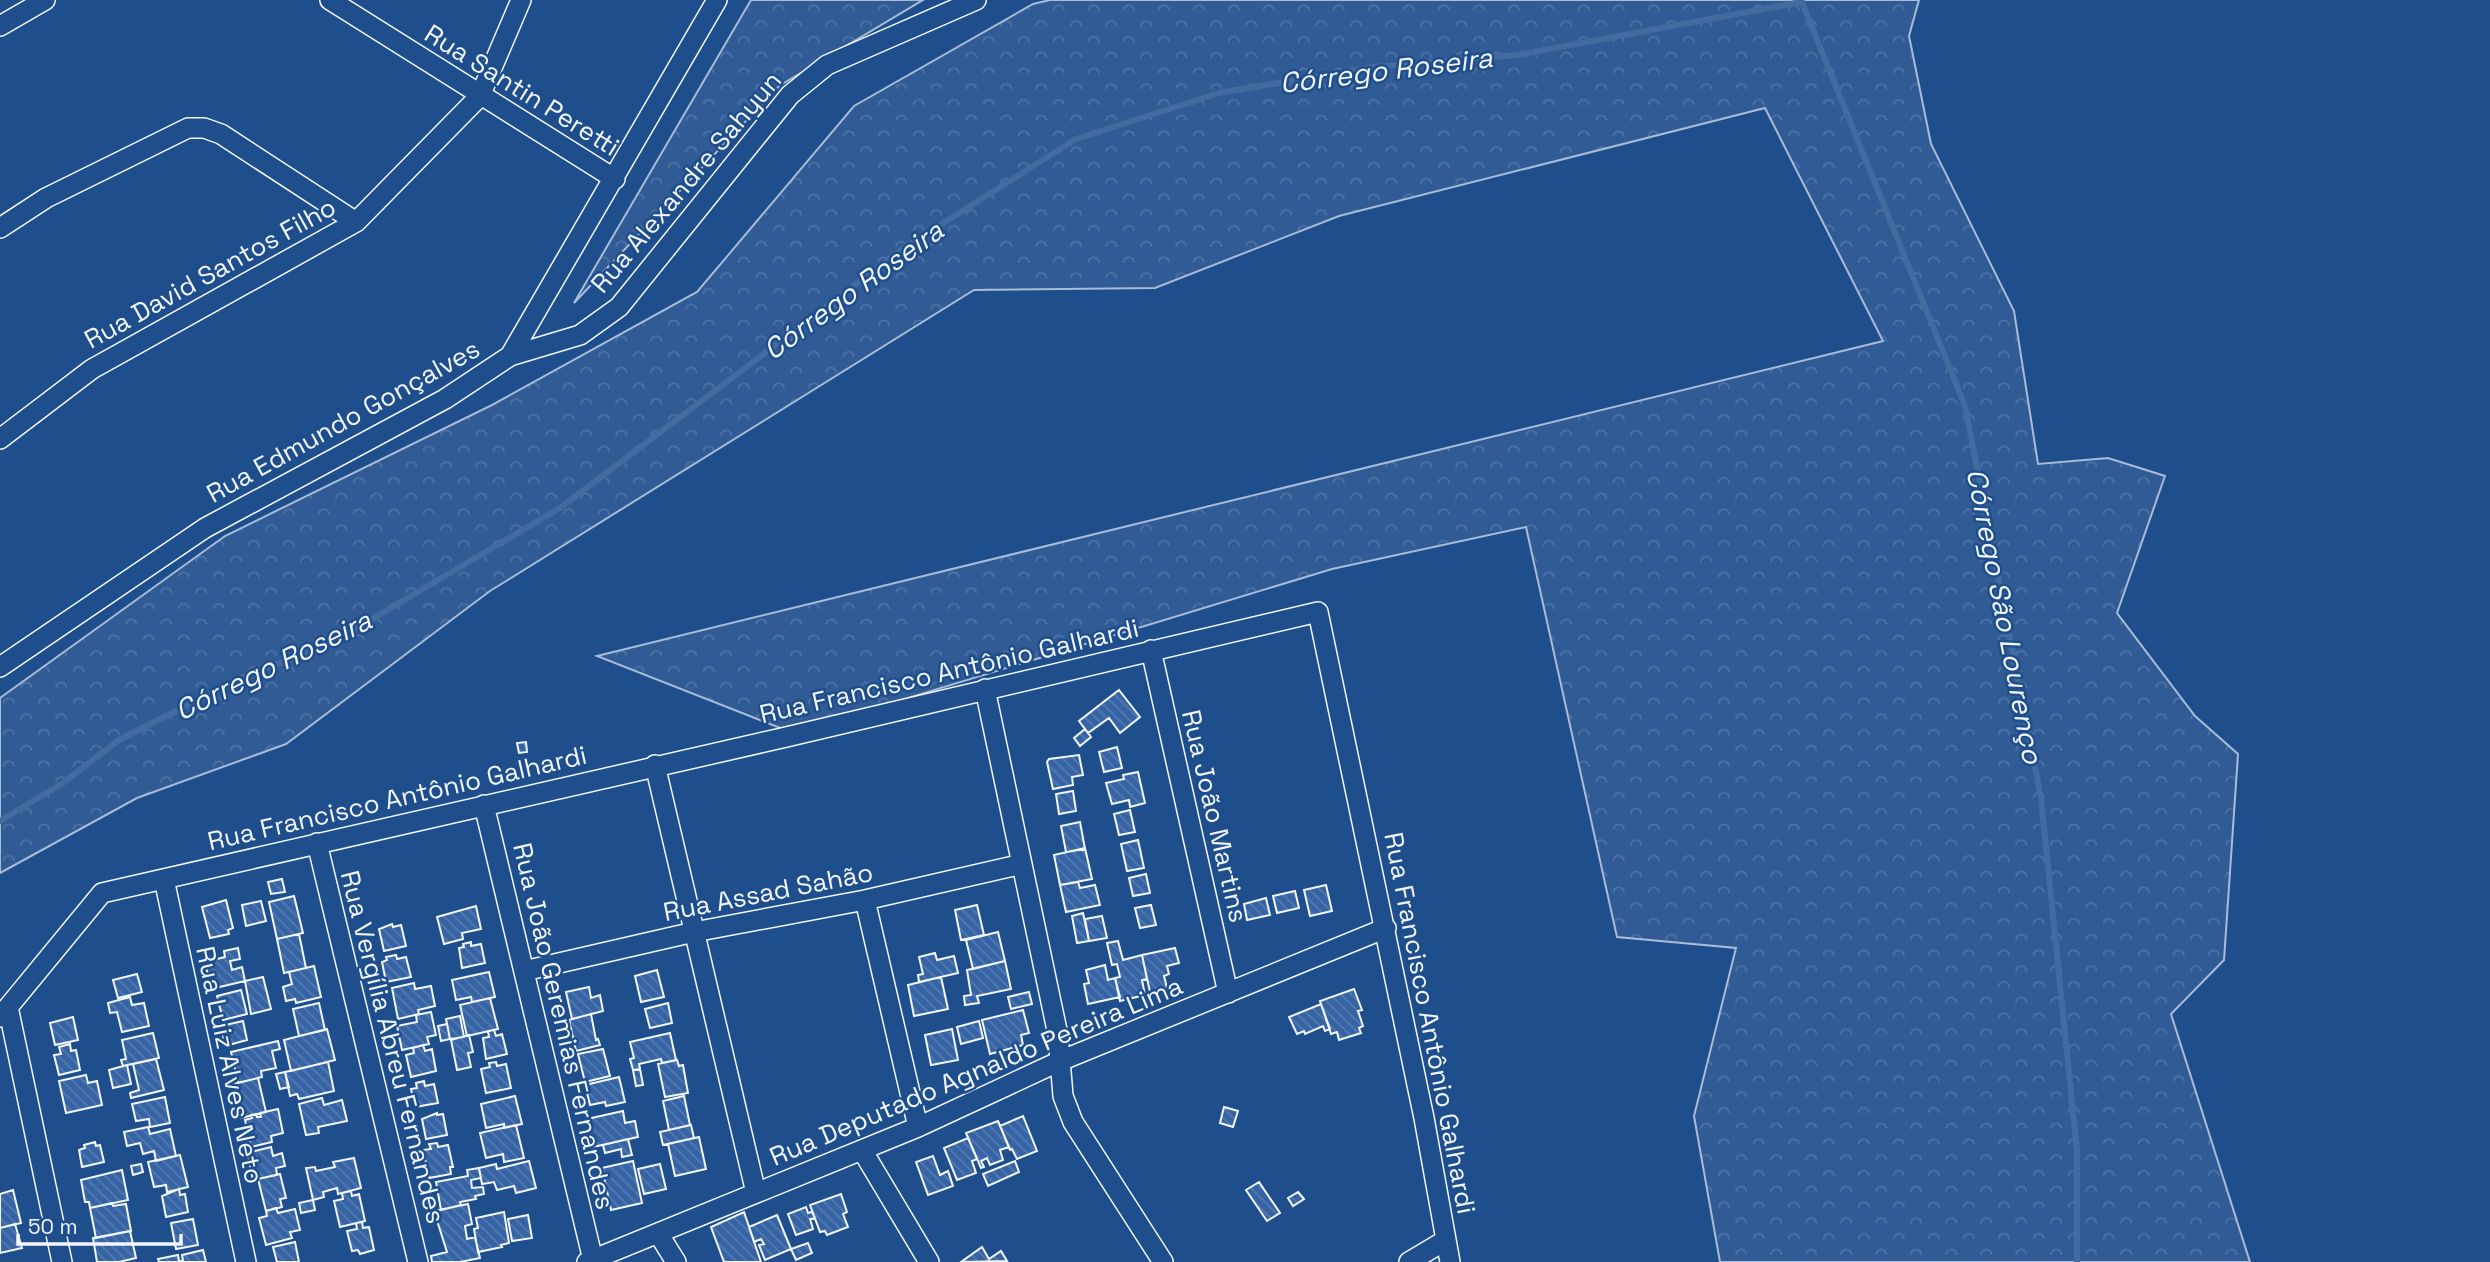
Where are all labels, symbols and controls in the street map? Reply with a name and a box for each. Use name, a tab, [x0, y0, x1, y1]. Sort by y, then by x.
street label: Rua Santin Peretti	[418, 16, 626, 164]
water label: Córrego Roseira	[1277, 39, 1495, 101]
street label: Rua Alexandre Sahyun	[583, 64, 789, 300]
street label: Rua David Santos Filho	[78, 190, 342, 356]
water label: Córrego Roseira	[756, 212, 951, 368]
street label: Rua Edmundo Gonçalves	[200, 332, 486, 510]
water label: Córrego São Lourenço	[1959, 465, 2051, 767]
water label: Córrego Roseira	[169, 601, 378, 728]
street label: Rua Francisco Antônio Galhardi	[756, 611, 1142, 731]
street label: Rua João Martins	[1174, 706, 1256, 926]
street label: Rua Francisco Antônio Galhardi	[204, 738, 590, 858]
street label: Rua Francisco Antônio Galhardi	[1376, 829, 1484, 1217]
street label: Rua João Geremias Fernandes	[505, 839, 623, 1213]
street label: Rua Assad Sahão	[660, 855, 876, 929]
street label: Rua Vergília Abreu Fernandes	[333, 867, 453, 1227]
street label: Rua Luiz Alves Neto	[188, 943, 272, 1187]
street label: Rua Deputado Agnaldo Pereira Lima	[764, 968, 1188, 1174]
scale bar	[18, 1202, 180, 1246]
text: 50 m	[28, 1213, 78, 1240]

